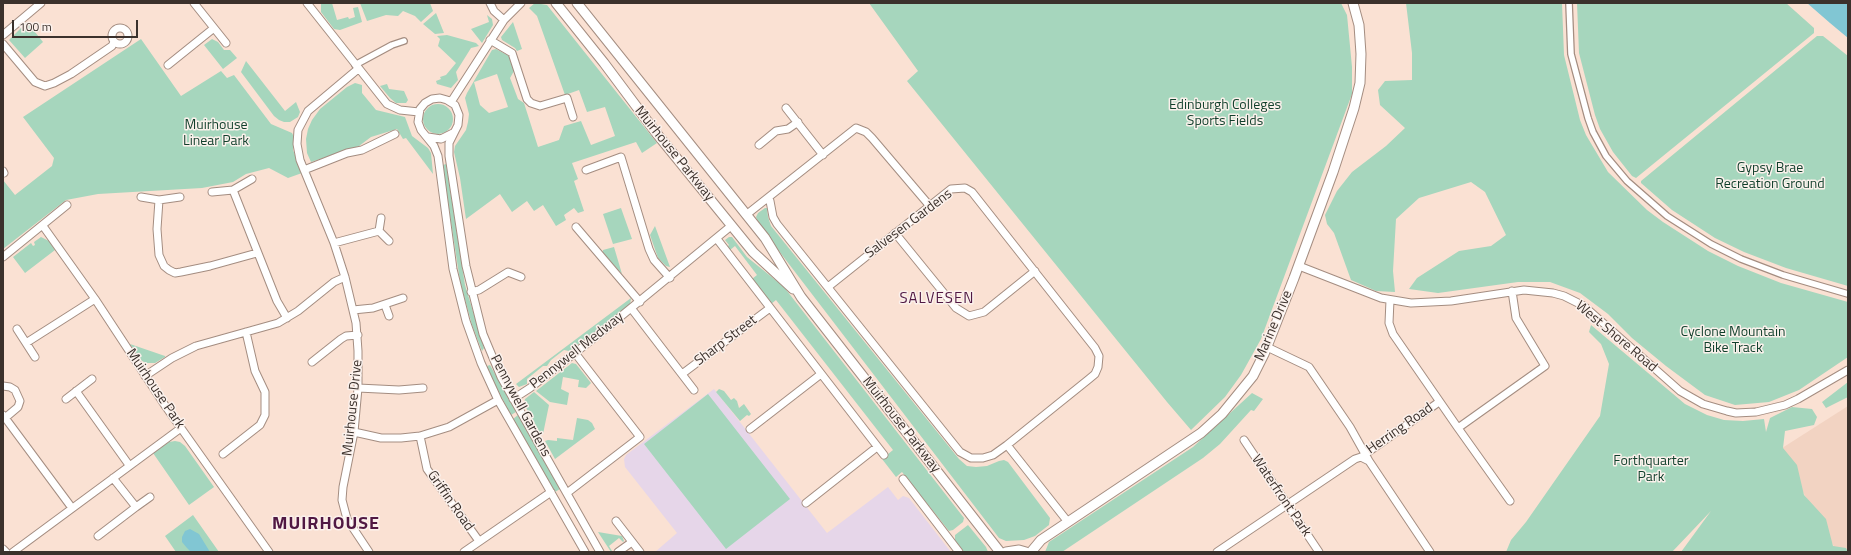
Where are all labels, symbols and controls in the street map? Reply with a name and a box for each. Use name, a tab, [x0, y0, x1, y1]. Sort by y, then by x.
scale bar	[14, 12, 140, 38]
text: 100 m	[19, 17, 52, 36]
park label: Edinburgh Colleges Sports Fields	[1169, 98, 1281, 130]
street label: Muirhouse Parkway	[631, 103, 717, 205]
park label: Muirhouse Linear Park	[183, 118, 249, 150]
park label: Gypsy Brae Recreation Ground	[1715, 161, 1825, 194]
street label: Salvesen Gardens	[862, 186, 956, 262]
street label: Marine Drive	[1252, 288, 1296, 364]
district label: SALVESEN	[900, 290, 974, 308]
street label: West Shore Road	[1572, 298, 1660, 376]
street label: Pennywell Medway	[527, 309, 627, 393]
street label: Sharp Street	[692, 312, 760, 370]
park label: Cyclone Mountain Bike Track	[1681, 325, 1785, 358]
street label: Muirhouse Park	[122, 346, 188, 432]
street label: Pennywell Gardens	[486, 352, 554, 460]
street label: Muirhouse Drive	[340, 359, 366, 457]
street label: Muirhouse Parkway	[858, 374, 944, 476]
street label: Herring Road	[1364, 400, 1436, 458]
street label: Waterfront Park	[1247, 452, 1315, 540]
park label: Forthquarter Park	[1613, 454, 1689, 486]
street label: Griffin Road	[423, 468, 477, 534]
district label: MUIRHOUSE	[272, 514, 380, 536]

